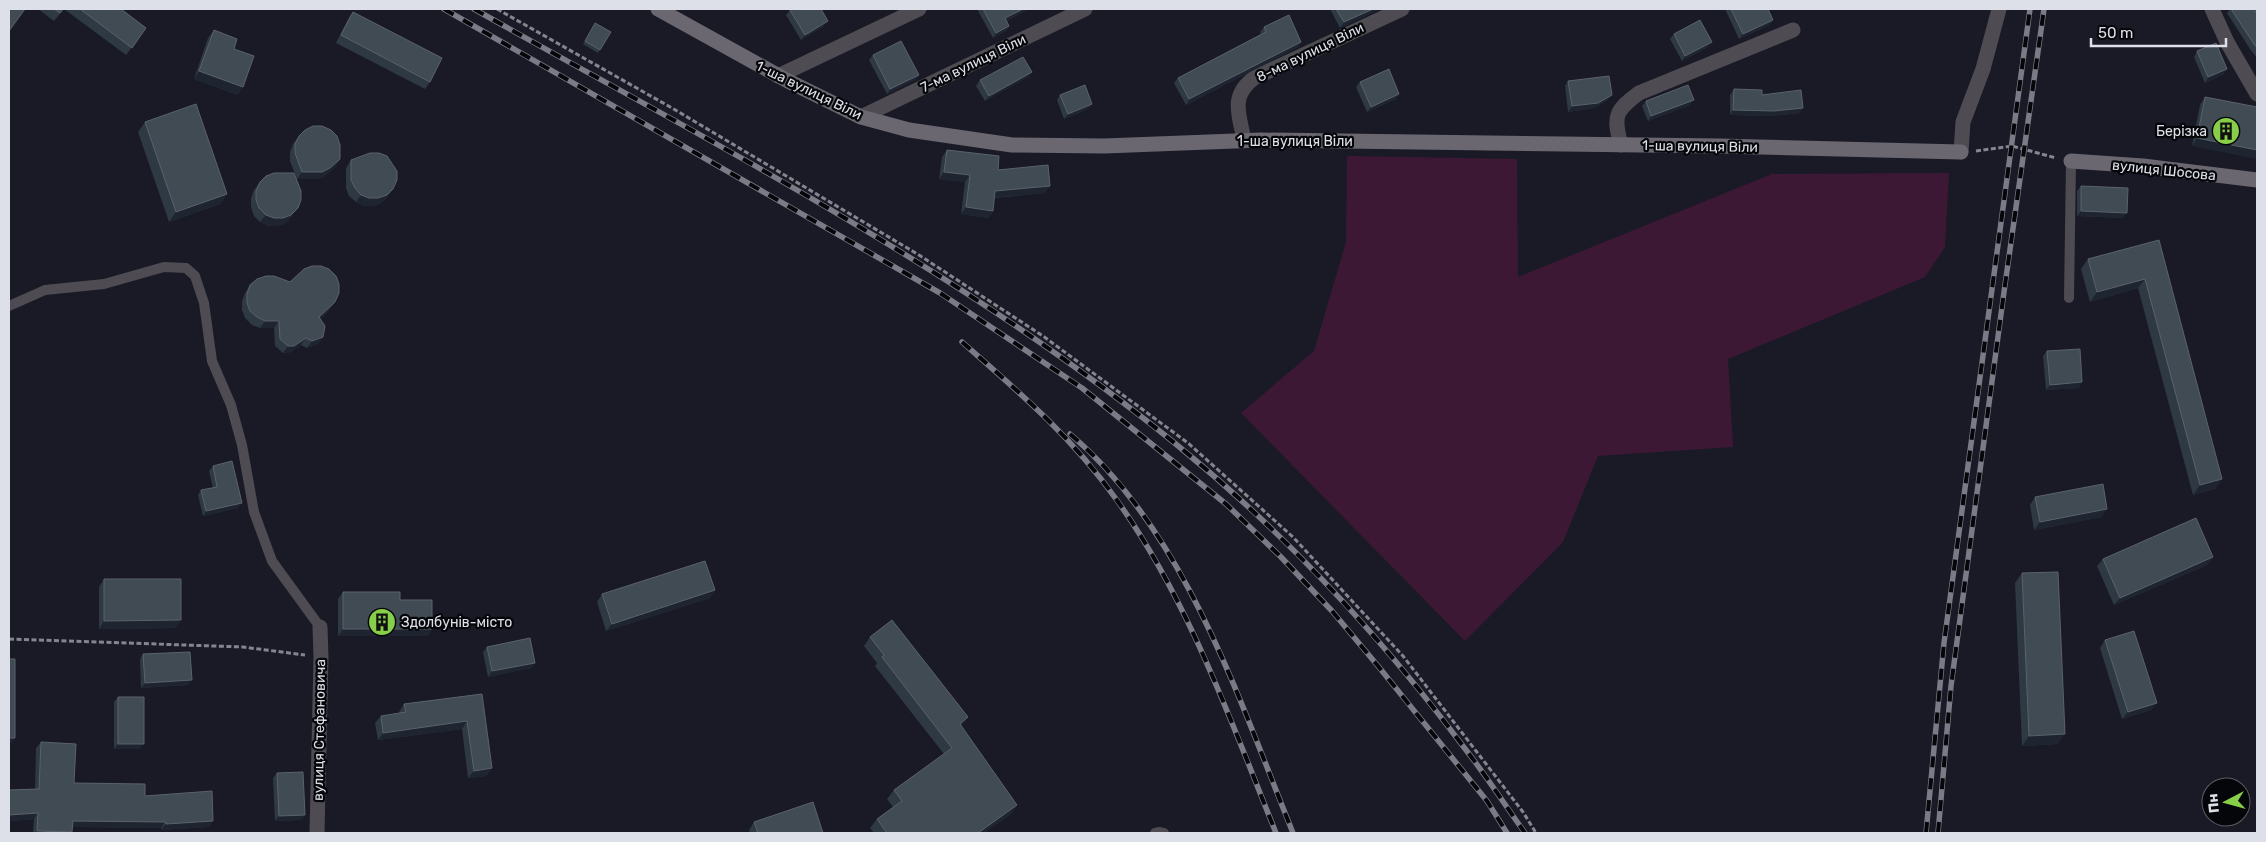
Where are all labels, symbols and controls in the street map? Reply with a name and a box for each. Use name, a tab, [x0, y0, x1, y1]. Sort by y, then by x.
scale bar	[2091, 15, 2226, 47]
street label: 8-ма вулиця Віли	[1254, 19, 1367, 86]
text: 50 m	[2098, 24, 2133, 42]
street label: 7-ма вулиця Віли	[918, 31, 1029, 96]
street label: 1-ша вулиця Віли	[753, 57, 865, 123]
building icon: Берізка	[2211, 116, 2241, 146]
place label: Берізка	[2156, 123, 2207, 140]
street label: 1-ша вулиця Віли	[1237, 133, 1353, 150]
street label: 1-ша вулиця Віли	[1642, 137, 1758, 156]
street label: вулиця Шосова	[2111, 157, 2217, 184]
building icon: Здолбунів-місто	[367, 607, 397, 637]
place label: Здолбунів-місто	[401, 614, 512, 631]
street label: вулиця Стефановича	[310, 659, 329, 801]
north arrow	[2201, 777, 2251, 827]
text: Пн	[2204, 793, 2223, 814]

